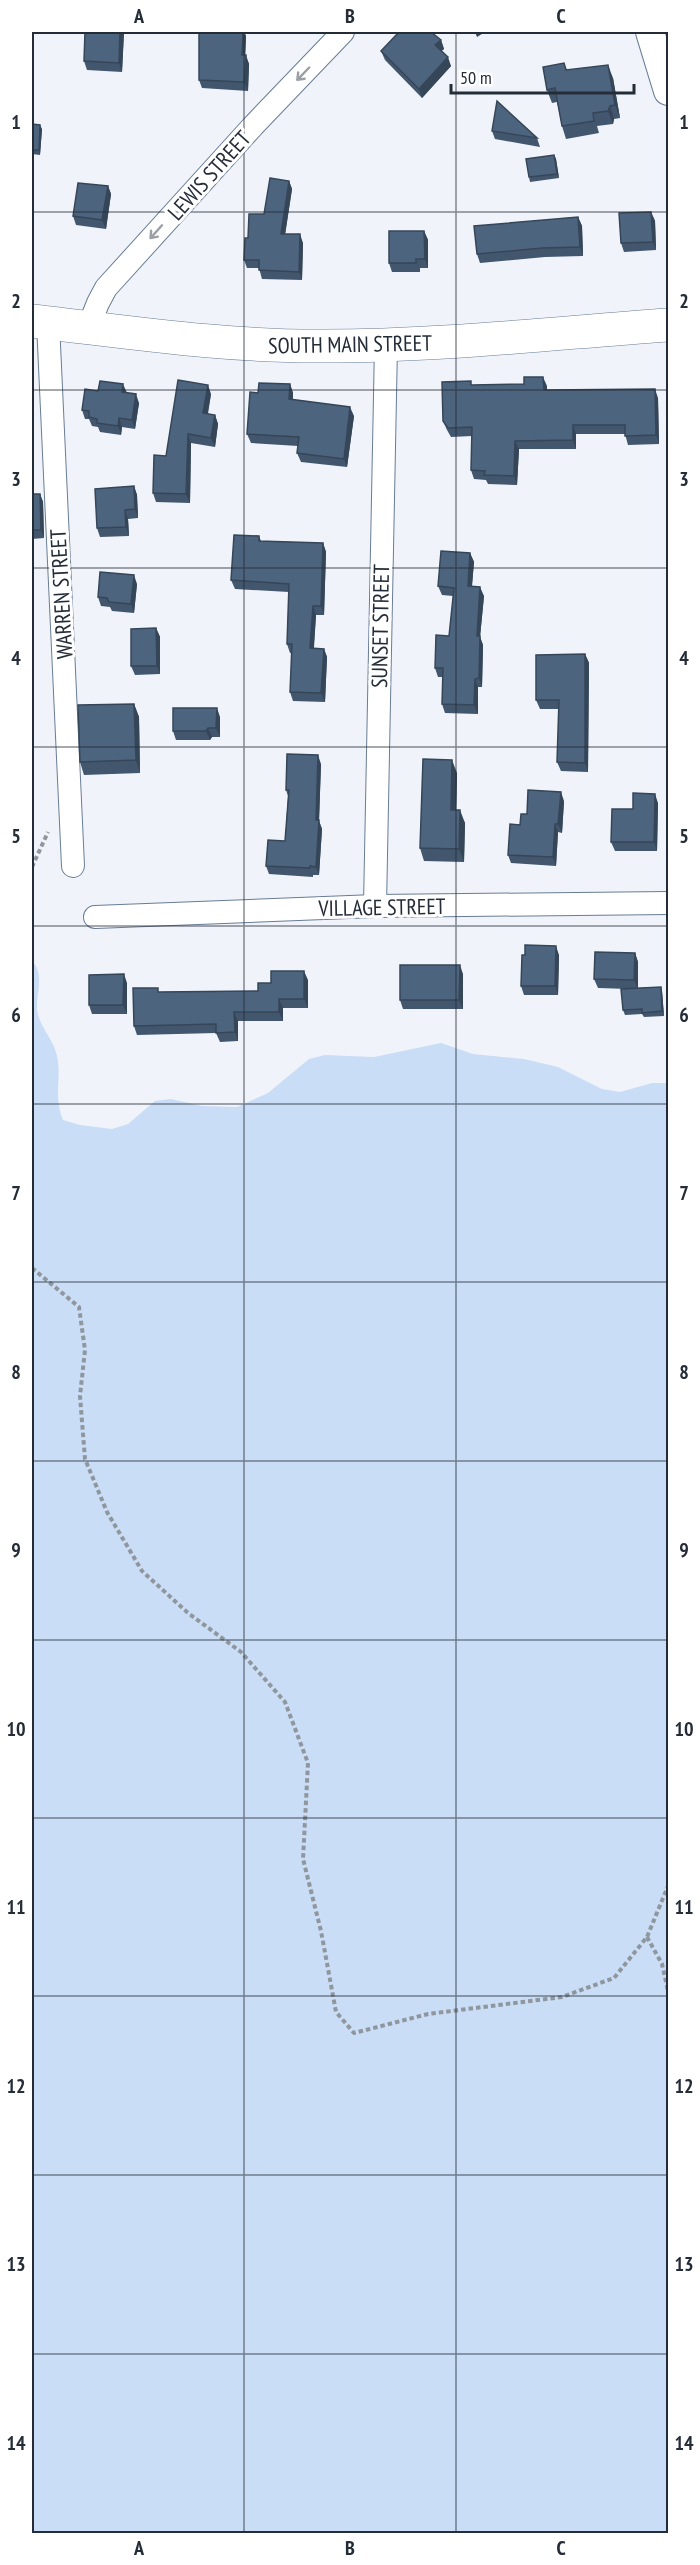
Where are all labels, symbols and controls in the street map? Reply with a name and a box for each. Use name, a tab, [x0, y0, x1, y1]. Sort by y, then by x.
text: A	[133, 3, 145, 29]
text: B	[345, 3, 355, 29]
text: C	[556, 3, 566, 29]
scale bar	[451, 57, 634, 95]
one-way arrow	[295, 66, 310, 81]
text: 50 m	[460, 66, 492, 89]
text: 1	[11, 109, 21, 135]
text: 1	[679, 109, 689, 135]
street label: LEWIS STREET	[161, 124, 257, 226]
one-way arrow	[149, 225, 163, 240]
text: 2	[11, 288, 21, 314]
text: 2	[679, 288, 689, 314]
street label: SOUTH MAIN STREET	[268, 329, 432, 359]
text: 3	[11, 466, 21, 492]
text: 3	[679, 466, 689, 492]
street label: WARREN STREET	[44, 528, 78, 660]
street label: SUNSET STREET	[365, 564, 395, 688]
text: 4	[11, 645, 21, 671]
text: 4	[679, 645, 689, 671]
text: 5	[11, 823, 21, 849]
text: 5	[679, 823, 689, 849]
street label: VILLAGE STREET	[317, 892, 446, 922]
text: 6	[11, 1002, 21, 1028]
text: 6	[679, 1002, 689, 1028]
text: 7	[11, 1180, 21, 1206]
text: 7	[679, 1180, 689, 1206]
text: 8	[11, 1359, 21, 1385]
text: 8	[679, 1359, 689, 1385]
text: 9	[11, 1537, 21, 1563]
text: 9	[679, 1537, 689, 1563]
text: 10	[6, 1716, 26, 1742]
text: 10	[674, 1716, 694, 1742]
text: 11	[6, 1894, 26, 1920]
text: 11	[674, 1894, 694, 1920]
text: 12	[6, 2073, 26, 2099]
text: 12	[674, 2073, 694, 2099]
text: 13	[6, 2251, 26, 2277]
text: 13	[674, 2251, 694, 2277]
text: 14	[6, 2430, 26, 2456]
text: 14	[674, 2430, 694, 2456]
text: A	[133, 2535, 145, 2561]
text: B	[345, 2535, 355, 2561]
text: C	[556, 2535, 566, 2561]

